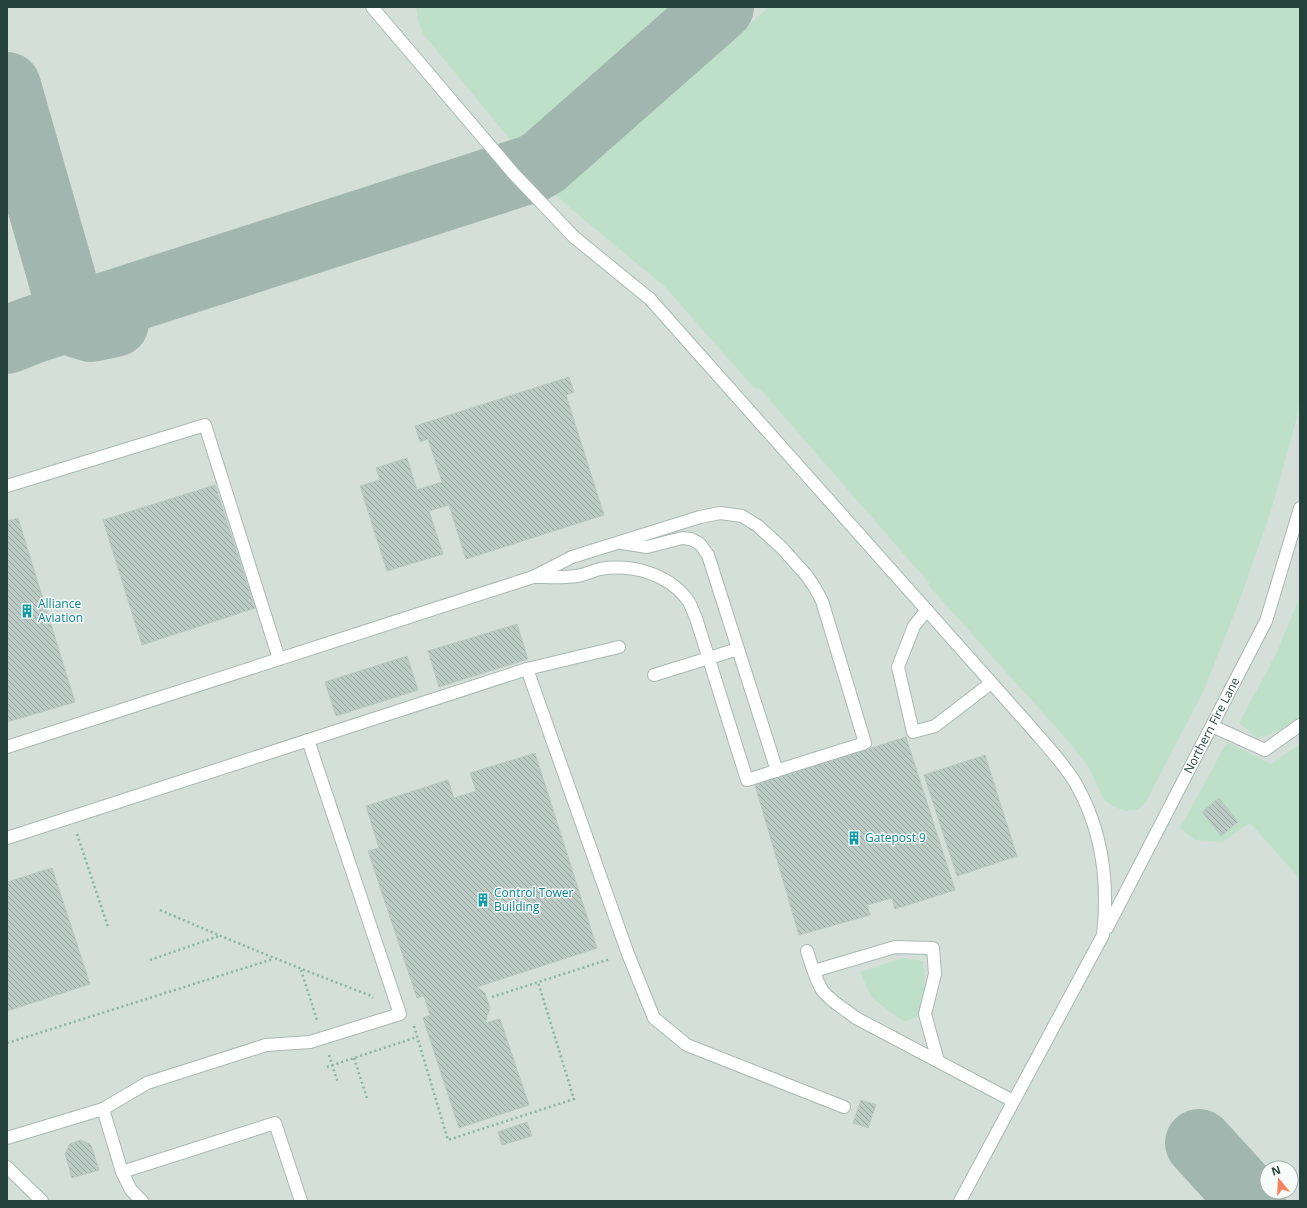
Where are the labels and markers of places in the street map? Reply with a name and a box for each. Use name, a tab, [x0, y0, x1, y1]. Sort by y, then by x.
place label: Alliance Aviation	[38, 595, 83, 626]
building icon: Alliance Aviation	[19, 603, 35, 619]
place label: Gatepost 9	[865, 829, 926, 846]
building icon: Gatepost 9	[846, 830, 862, 846]
place label: Control Tower Building	[494, 884, 574, 915]
building icon: Control Tower Building	[475, 892, 491, 908]

